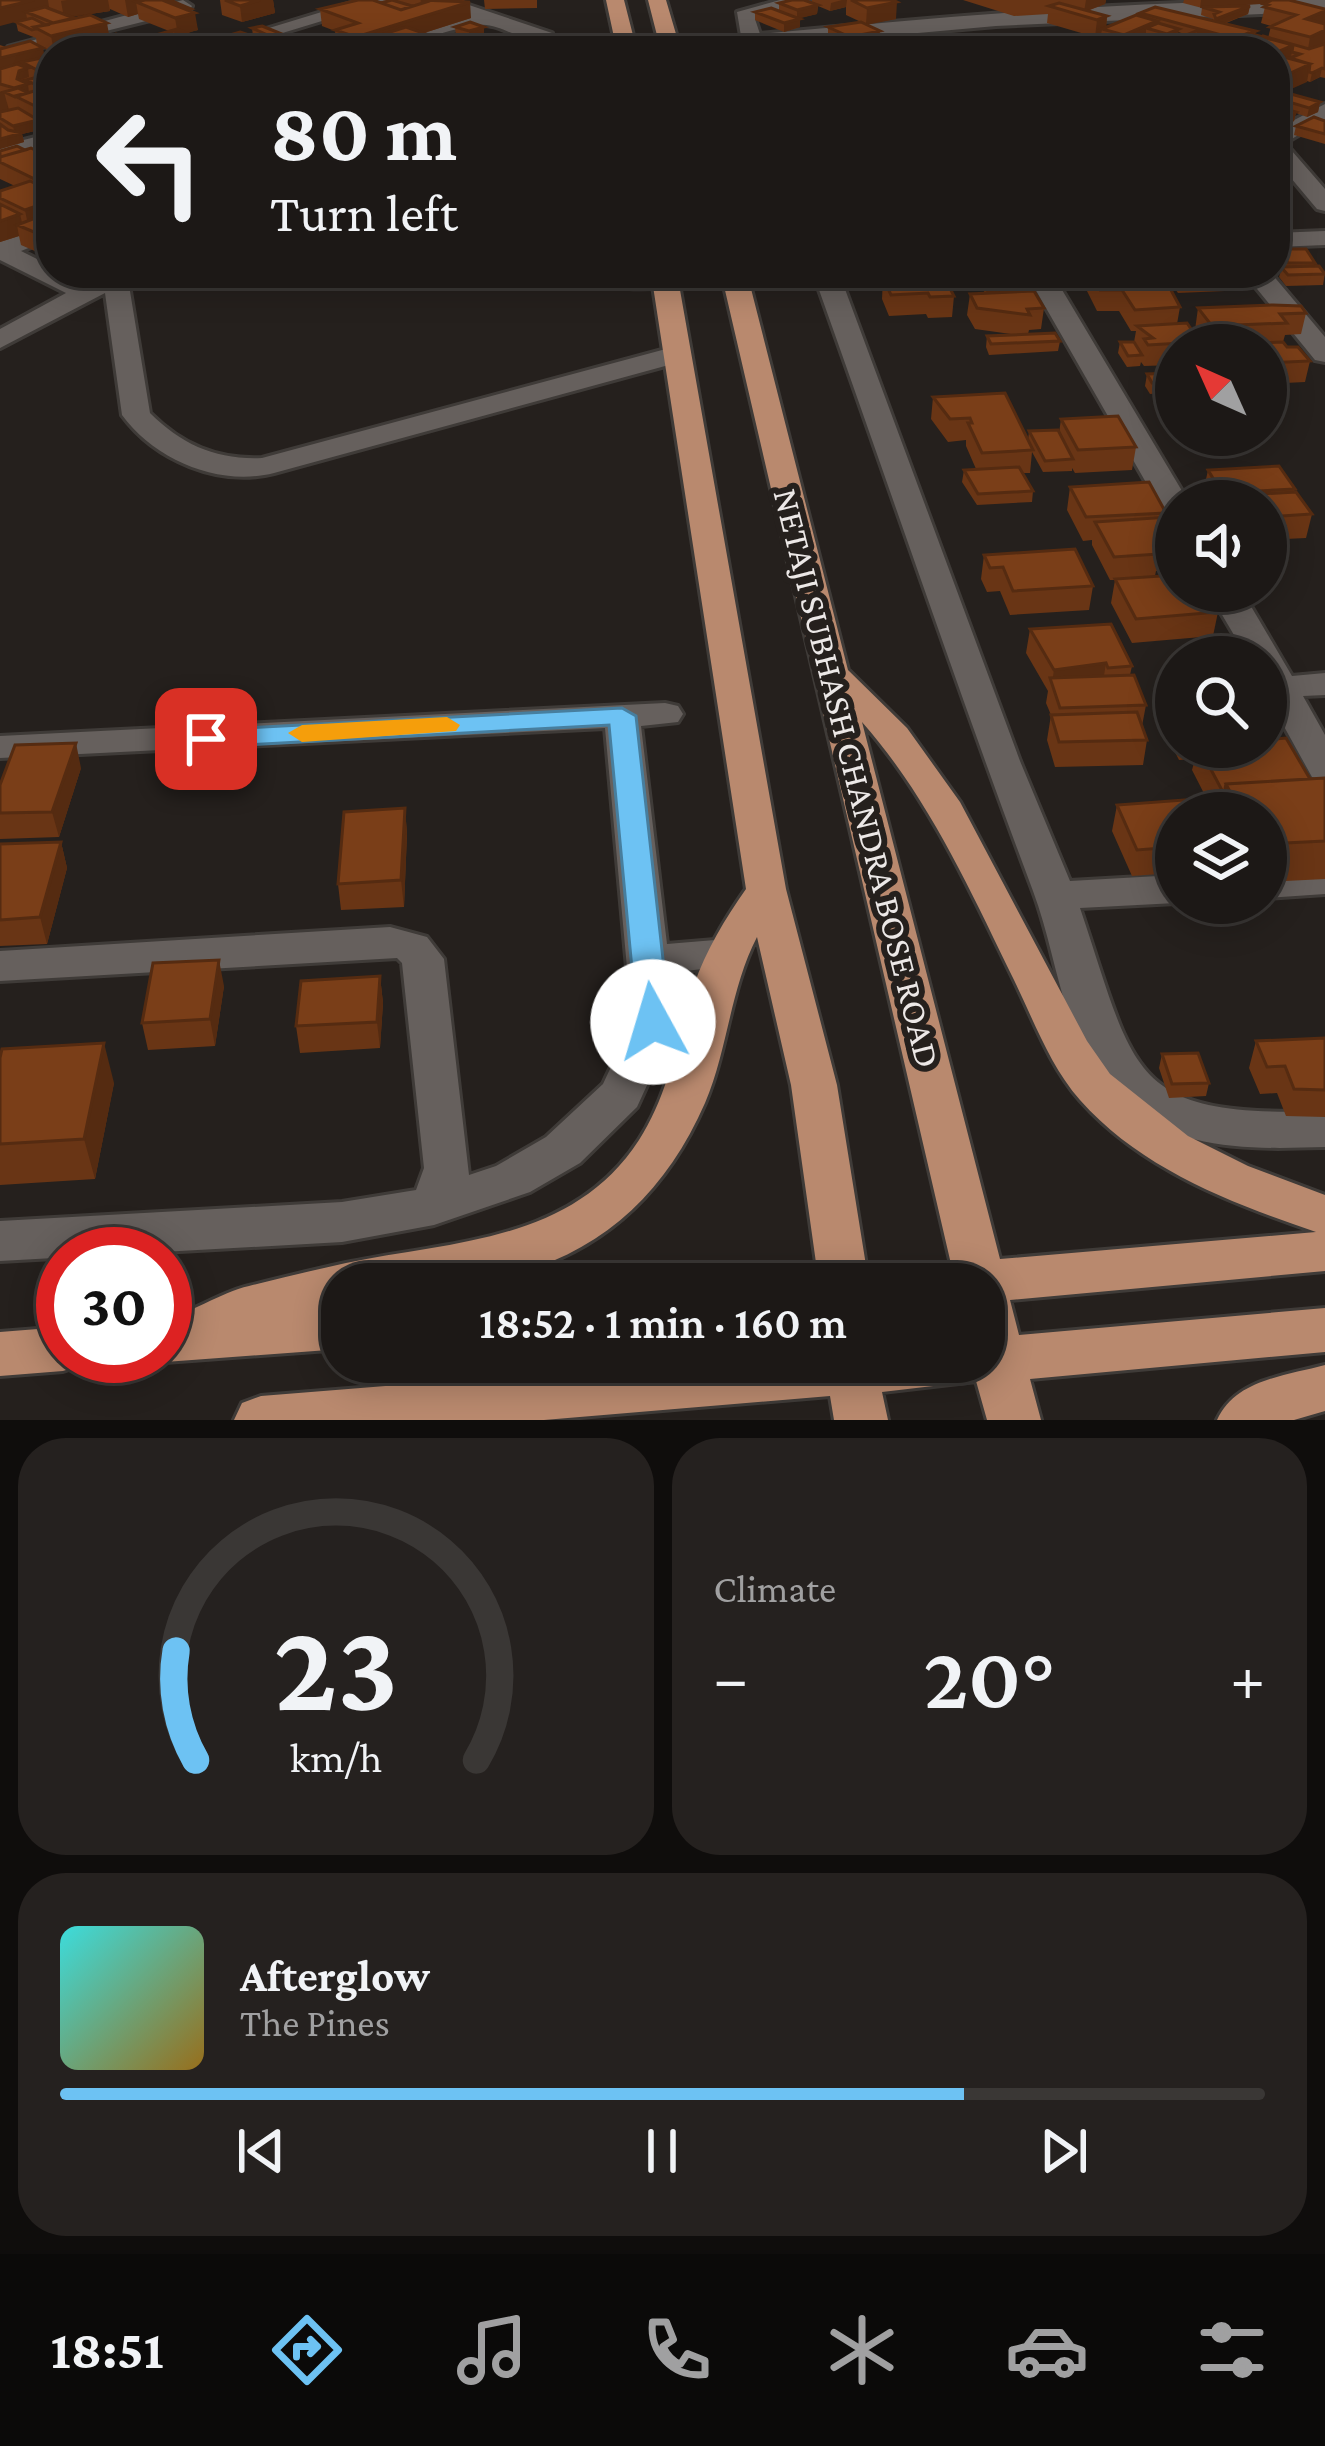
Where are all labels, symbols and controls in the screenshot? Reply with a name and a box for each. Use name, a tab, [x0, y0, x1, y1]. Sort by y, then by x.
icon: left	[72, 84, 228, 240]
text: 80 m	[270, 85, 457, 178]
text: Turn left	[270, 183, 458, 243]
north arrow	[1155, 324, 1287, 456]
map controls	[1155, 324, 1287, 924]
button: sound	[1155, 480, 1287, 612]
street label: NETAJI SUBHASH CHANDRA BOSE ROAD	[766, 484, 948, 1072]
button: search	[1155, 636, 1287, 768]
pin	[155, 688, 257, 790]
icon: arrive	[173, 706, 239, 772]
button: layers	[1155, 792, 1287, 924]
position arrow	[590, 959, 716, 1085]
speed limit sign: 30	[36, 1227, 192, 1383]
text: 18:52 · 1 min · 160 m	[479, 1298, 847, 1348]
text: Climate	[714, 1567, 836, 1610]
text: 23	[273, 1597, 398, 1736]
text: 20°	[923, 1627, 1055, 1727]
text: −	[714, 1641, 748, 1714]
text: +	[1230, 1641, 1265, 1714]
text: km/h	[290, 1733, 382, 1780]
text: Afterglow	[240, 1951, 430, 2001]
text: The Pines	[240, 2001, 390, 2044]
icon: previous	[228, 2118, 294, 2184]
icon: pause	[629, 2118, 695, 2184]
icon: next	[1031, 2118, 1097, 2184]
icon: directions	[265, 2308, 349, 2392]
icon: music	[450, 2308, 534, 2392]
icon: phone	[635, 2308, 719, 2392]
icon: climate	[820, 2308, 904, 2392]
icon: car	[1005, 2308, 1089, 2392]
icon: filters	[1190, 2308, 1274, 2392]
text: 18:51	[51, 2320, 164, 2380]

